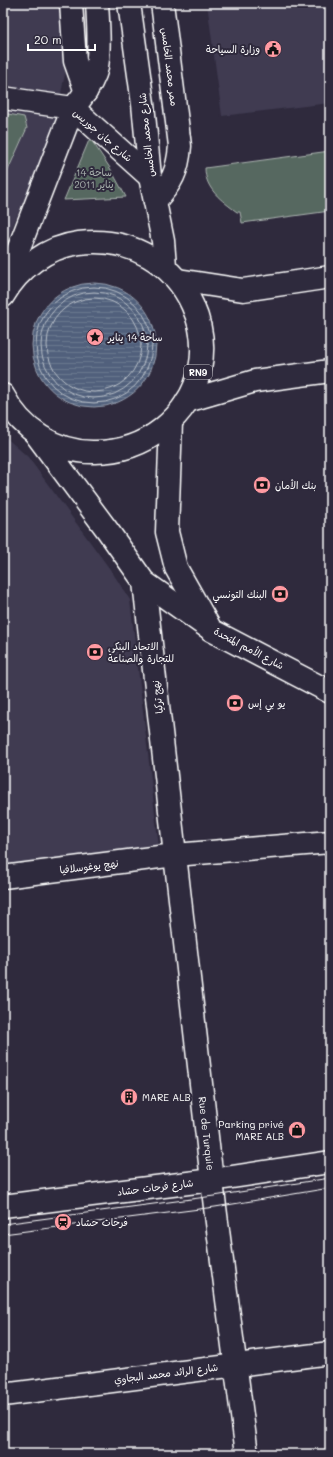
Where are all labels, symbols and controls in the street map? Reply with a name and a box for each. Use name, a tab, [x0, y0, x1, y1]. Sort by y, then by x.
scale bar	[28, 26, 95, 52]
street label: ممر محمد الخامس	[158, 27, 182, 107]
text: 20 m	[34, 31, 62, 47]
public building icon: وزارة السياحة	[263, 39, 283, 59]
place label: وزارة السياحة	[206, 42, 260, 56]
street label: شارع محمد الخامس	[135, 92, 158, 178]
street label: شارع جان جوريس	[70, 105, 136, 166]
park label: ساحة 14 يناير 2011	[74, 165, 114, 191]
place icon: ساحة 14 يناير	[85, 327, 105, 347]
place label: ساحة 14 يناير	[107, 330, 163, 344]
road number: RN9	[184, 365, 212, 379]
bank icon: بنك الأمان	[252, 475, 272, 495]
place label: بنك الأمان	[275, 478, 317, 492]
bank icon: البنك التونسي	[270, 584, 290, 604]
place label: البنك التونسي	[213, 587, 267, 604]
street label: شارع الأمم المتحدة	[211, 624, 287, 673]
place label: الاتحاد البنكي للتجارة والصناعة	[108, 639, 174, 665]
bank icon: الاتحاد البنكي للتجارة والصناعة	[85, 642, 105, 662]
street label: نهج تركيا	[148, 679, 167, 715]
bank icon: يو بي إس	[225, 693, 245, 713]
place label: يو بي إس	[248, 696, 286, 713]
street label: نهج يوغوسلافيا	[59, 855, 120, 878]
building icon: MARE ALB	[119, 1087, 139, 1107]
place label: MARE ALB	[142, 1090, 191, 1104]
street label: Rue de Turquie	[195, 1096, 218, 1171]
place label: Parking privé MARE ALB	[218, 1117, 284, 1143]
shop icon: Parking privé MARE ALB	[287, 1120, 307, 1140]
street label: شارع فرحات حشاد	[116, 1175, 194, 1200]
station icon: فرحات حشاد	[53, 1212, 73, 1232]
place label: فرحات حشاد	[76, 1215, 128, 1229]
street label: شارع الرائد محمد البجاوي	[113, 1360, 219, 1388]

